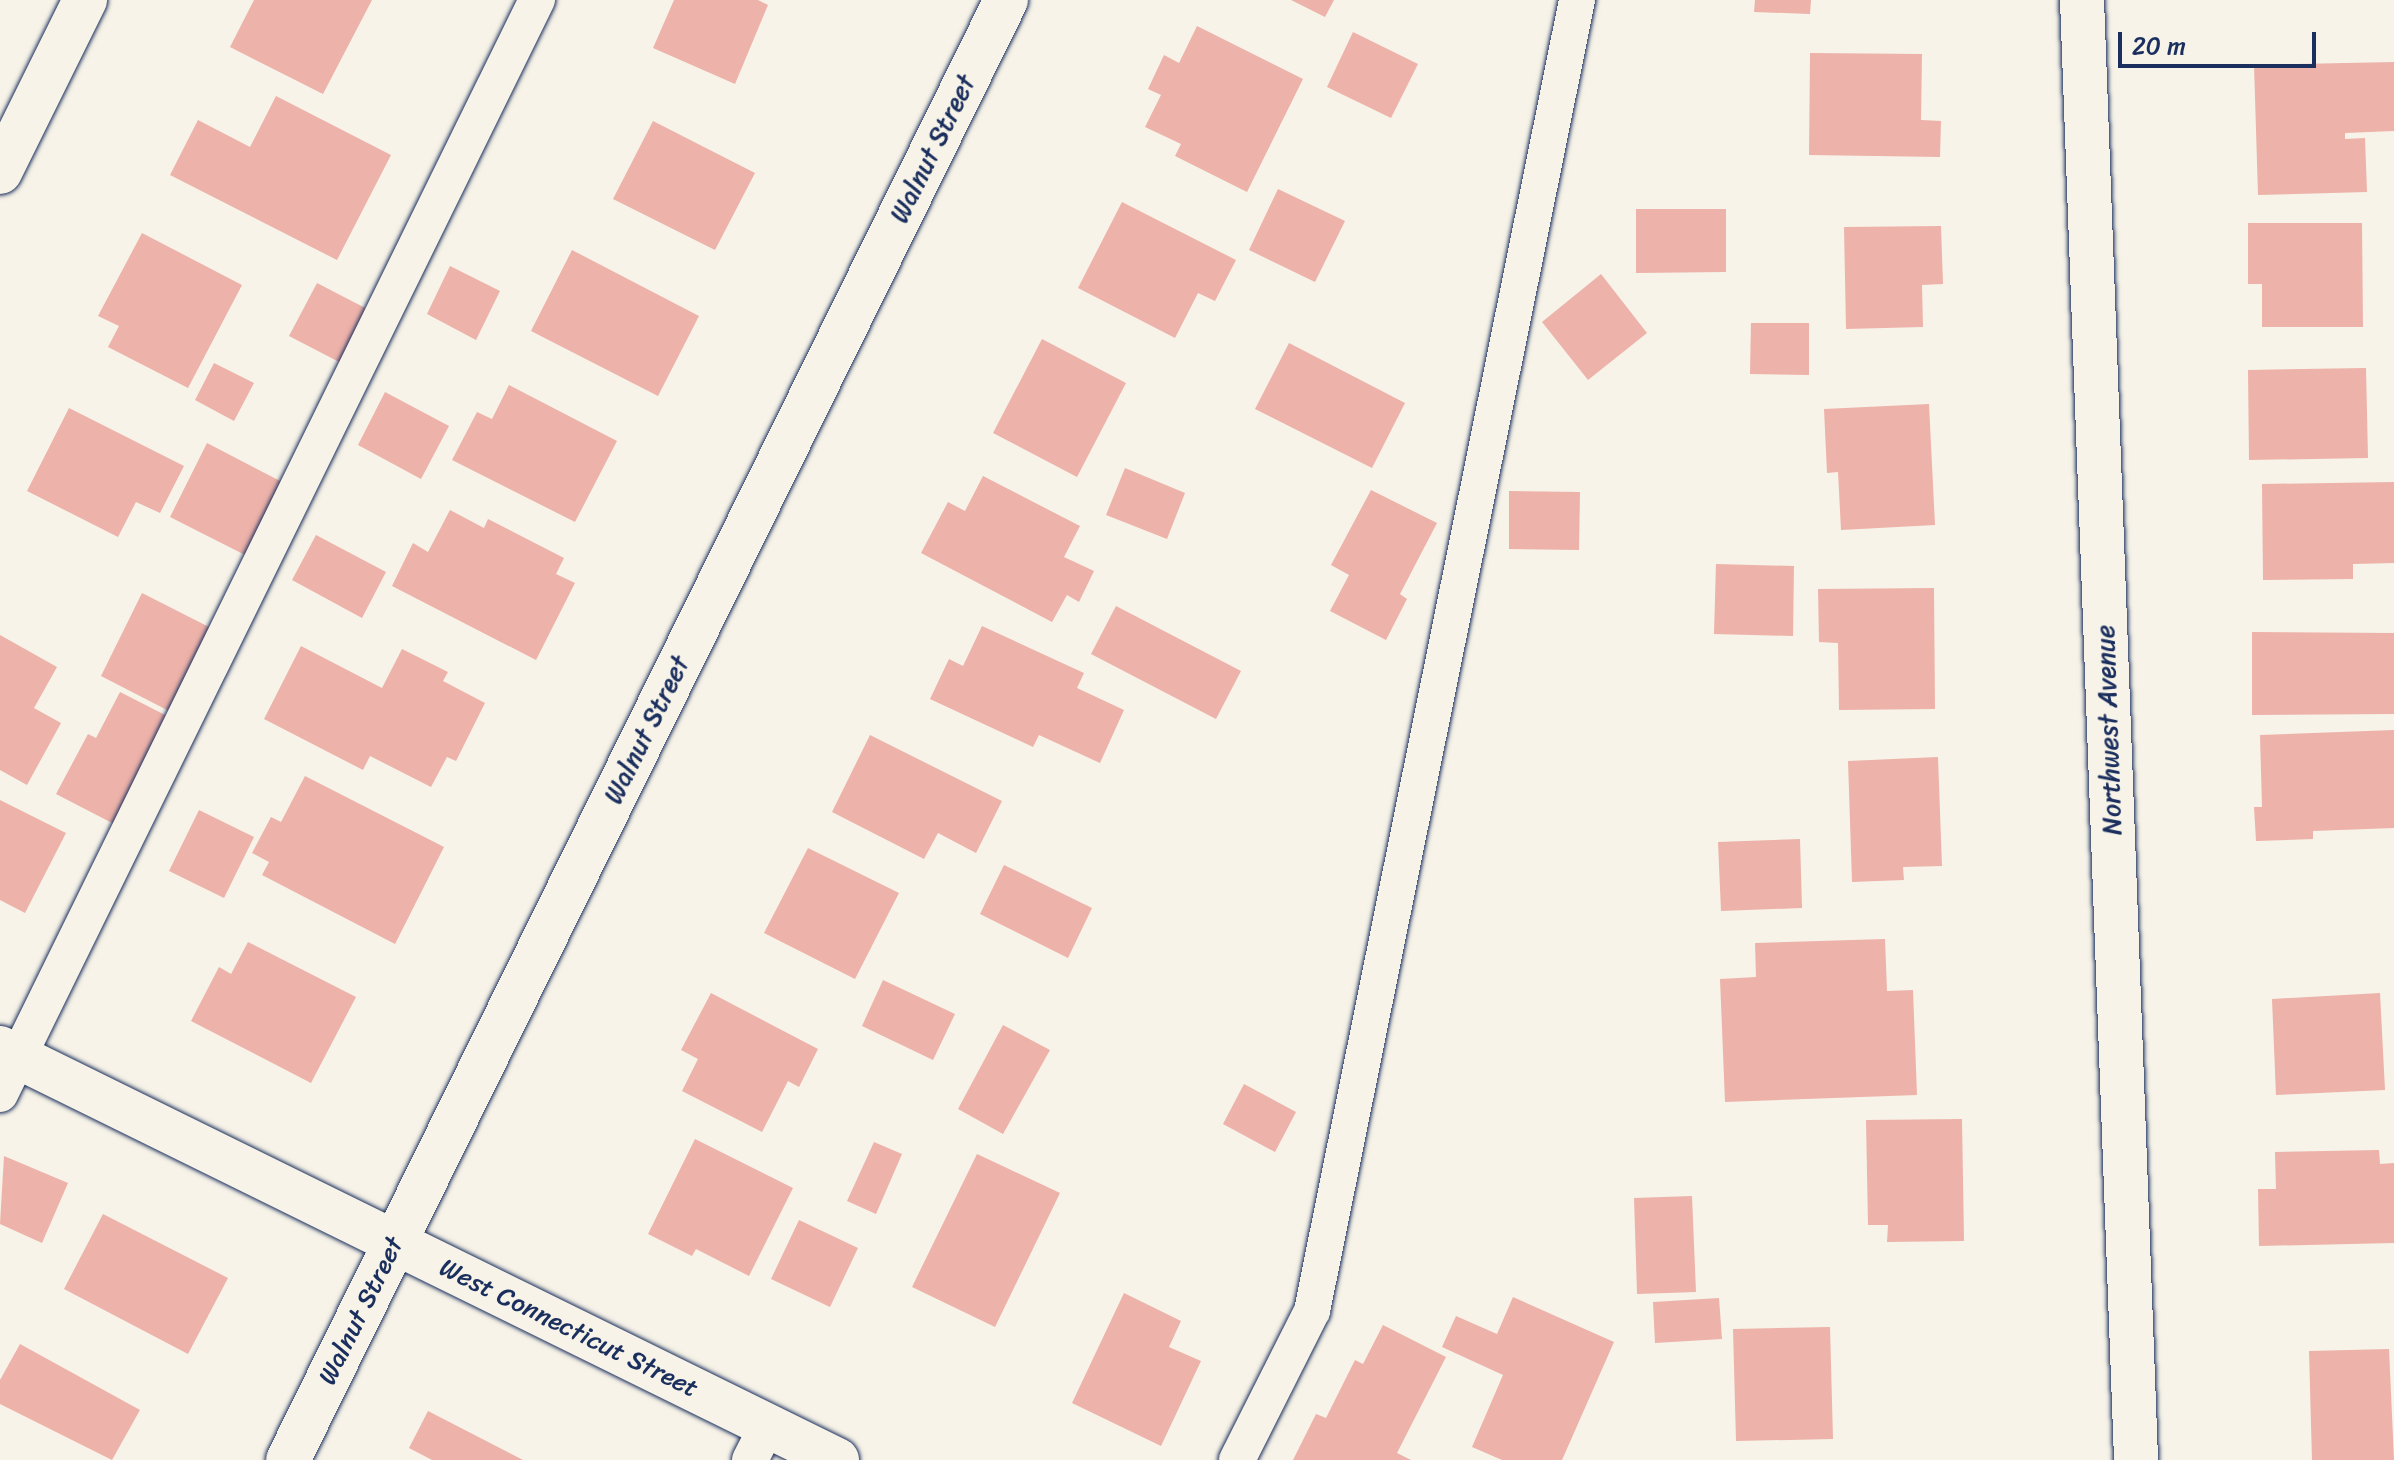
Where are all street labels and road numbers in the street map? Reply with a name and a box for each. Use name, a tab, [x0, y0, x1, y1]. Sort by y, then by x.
street label: Walnut Street	[884, 70, 982, 228]
street label: Northwest Avenue	[2090, 624, 2128, 836]
street label: Walnut Street	[598, 651, 696, 809]
street label: Walnut Street	[312, 1232, 410, 1390]
street label: West Connecticut Street	[434, 1251, 704, 1405]

